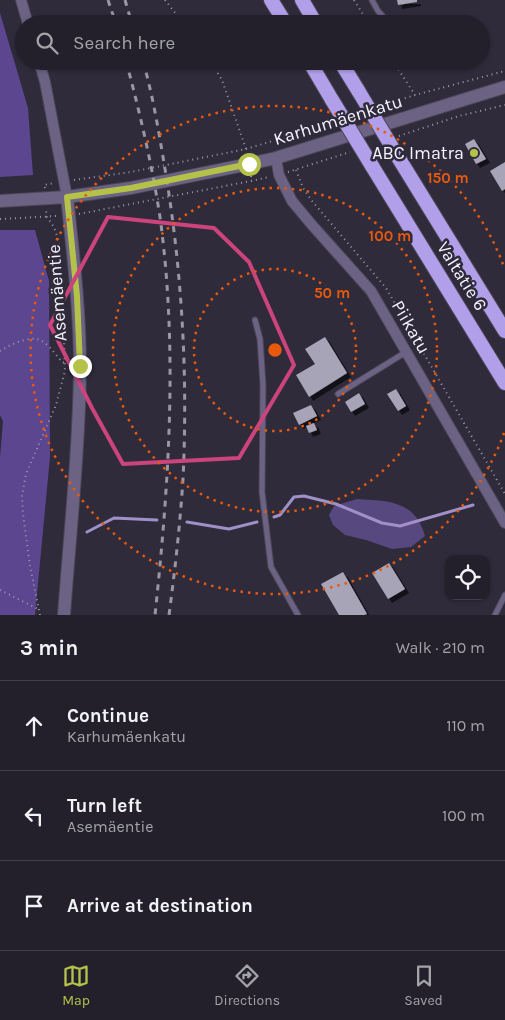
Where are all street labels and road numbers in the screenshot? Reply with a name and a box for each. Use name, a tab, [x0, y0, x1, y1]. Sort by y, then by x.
street label: Karhumäenkatu	[271, 90, 405, 150]
street label: Valtatie 6	[432, 237, 492, 315]
street label: Asemäentie	[43, 244, 71, 342]
street label: Piikatu	[387, 296, 435, 358]

